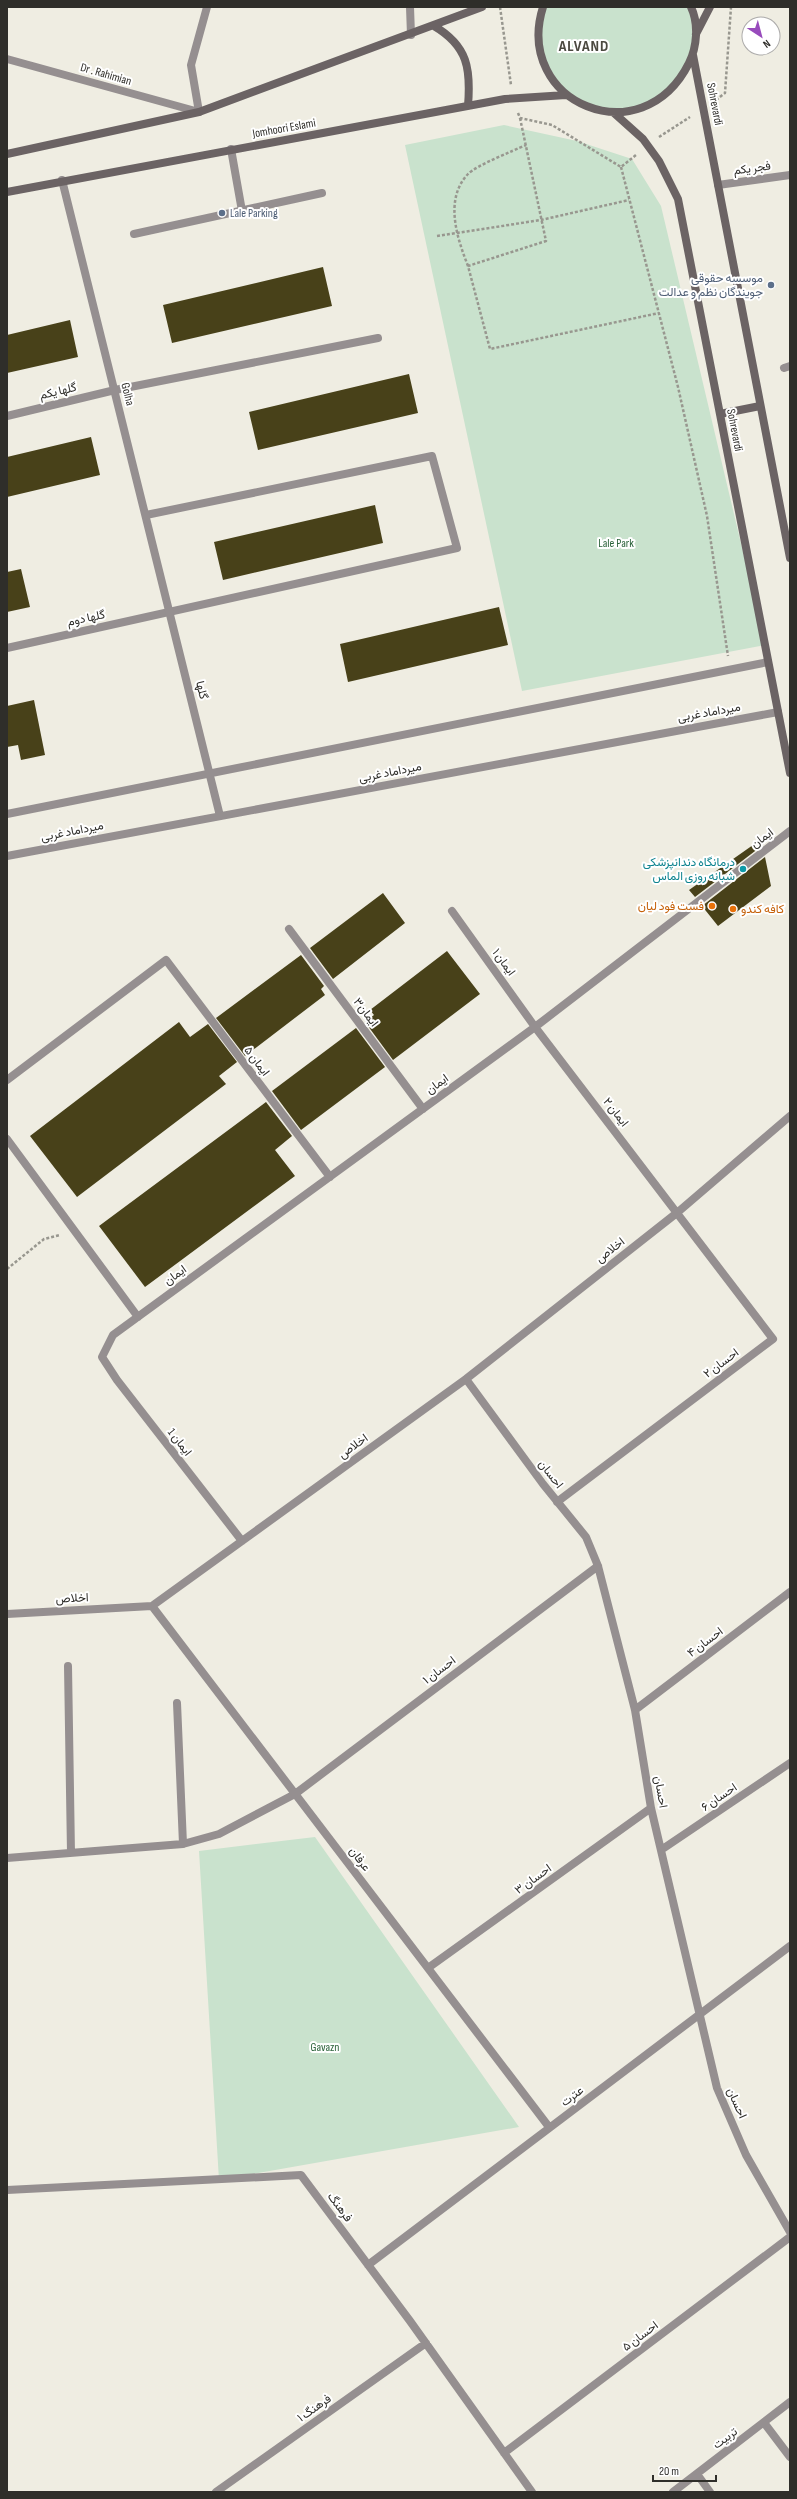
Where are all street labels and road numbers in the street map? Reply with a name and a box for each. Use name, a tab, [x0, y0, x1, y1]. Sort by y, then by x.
street label: Dr . Rahimian	[79, 60, 133, 89]
street label: Sohrevardi	[703, 82, 726, 127]
street label: Jomhoori Eslami	[250, 116, 317, 142]
street label: فجر یکم	[732, 158, 772, 179]
street label: گلها یکم	[38, 380, 78, 403]
street label: Golha	[117, 381, 138, 407]
street label: Sohrevardi	[723, 408, 746, 453]
street label: گلها دوم	[66, 607, 106, 630]
street label: گلها	[192, 679, 211, 701]
street label: میرداماد غربی	[676, 700, 742, 725]
street label: میرداماد غربی	[357, 759, 423, 786]
street label: میرداماد غربی	[39, 818, 105, 845]
street label: ایمان	[748, 825, 777, 852]
street label: ایمان ۱	[489, 946, 518, 979]
street label: ایمان۳	[350, 995, 381, 1030]
street label: ایمان ۵	[240, 1043, 273, 1079]
street label: ایمان	[423, 1071, 452, 1098]
street label: ایمان ۲	[600, 1095, 632, 1130]
street label: اخلاص	[593, 1234, 628, 1266]
street label: ایمان	[161, 1262, 190, 1289]
street label: احسان ۲	[701, 1345, 742, 1382]
street label: ایمان 1	[164, 1426, 195, 1459]
street label: اخلاص	[336, 1431, 371, 1462]
street label: احسان	[535, 1457, 566, 1492]
street label: اخلاص	[55, 1590, 89, 1607]
street label: احسان ۴	[684, 1624, 726, 1661]
street label: احسان ۱	[420, 1653, 459, 1688]
street label: احسان	[650, 1775, 671, 1809]
street label: احسان ۶	[699, 1780, 740, 1815]
street label: عرفان	[346, 1844, 374, 1875]
street label: احسان ۳	[512, 1861, 555, 1898]
street label: عترت	[558, 2083, 587, 2110]
street label: احسان	[723, 2085, 750, 2121]
street label: فرهنگ	[324, 2190, 355, 2225]
street label: احسان ۵	[619, 2318, 661, 2355]
street label: فرهنگ ۱	[294, 2391, 334, 2426]
street label: تربیت	[710, 2424, 741, 2453]

